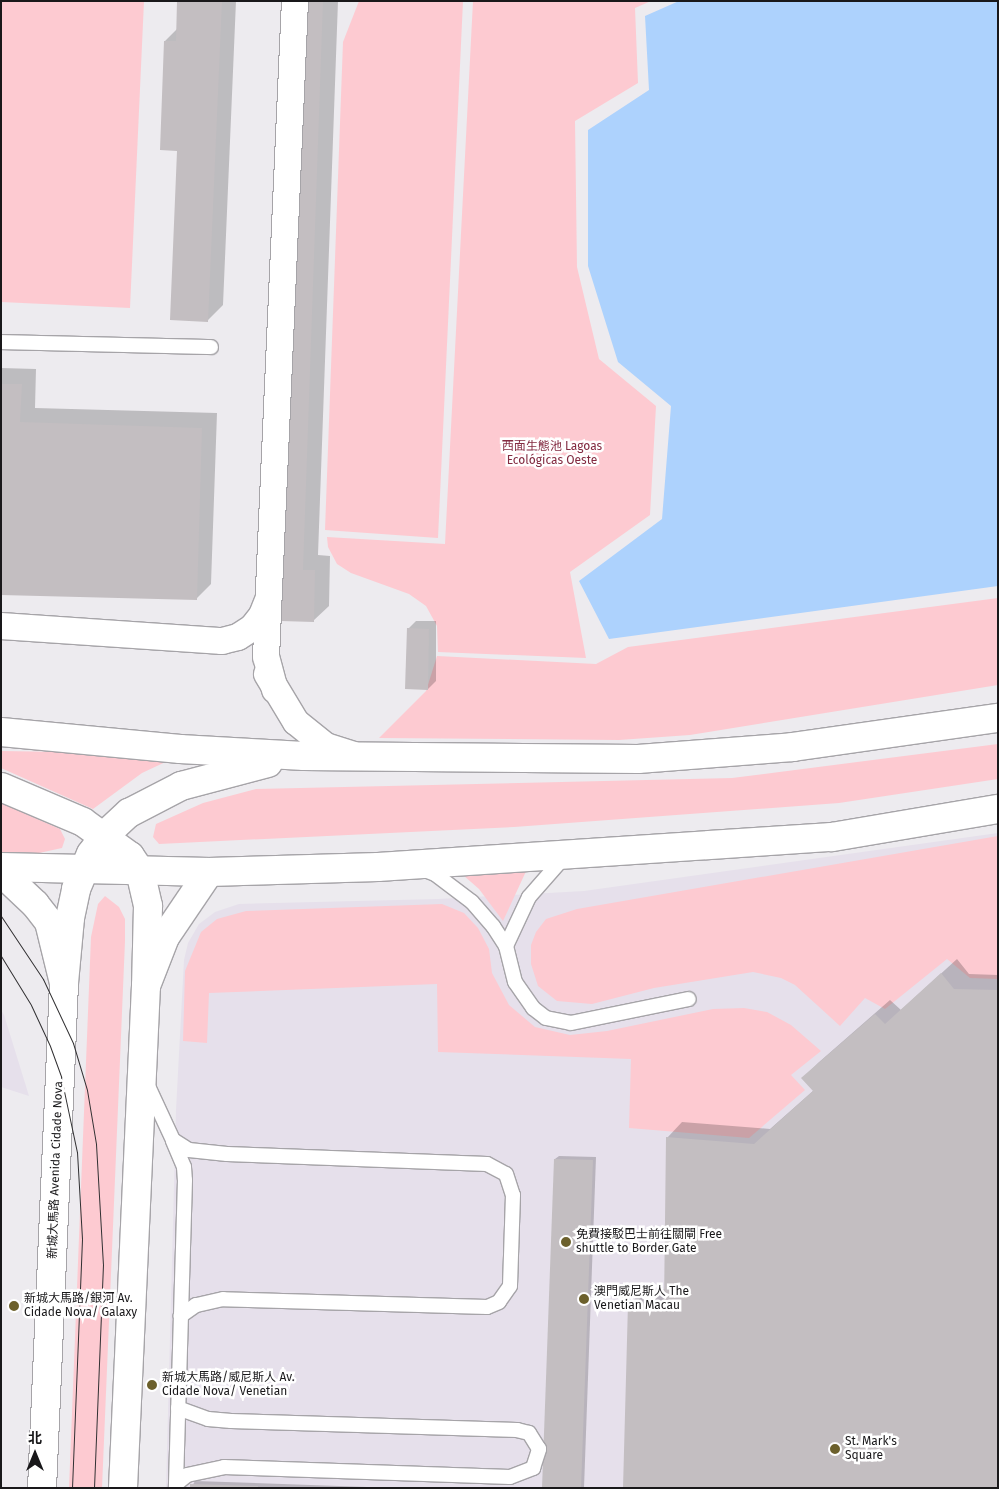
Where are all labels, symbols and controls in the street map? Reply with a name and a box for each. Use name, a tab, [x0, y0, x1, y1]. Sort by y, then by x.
park label: 西面生態池 Lagoas Ecológicas Oeste	[502, 440, 602, 468]
street label: 新城大馬路 Avenida Cidade Nova	[46, 1081, 66, 1259]
place label: 免費接駁巴士前往關閘 Free shuttle to Border Gate	[576, 1228, 722, 1256]
marker: 免費接駁巴士前往關閘 Free shuttle to Border Gate	[560, 1236, 572, 1248]
place label: 澳門威尼斯人 The Venetian Macau	[594, 1285, 689, 1313]
place label: 新城大馬路/銀河 Av. Cidade Nova/ Galaxy	[24, 1292, 137, 1320]
marker: 澳門威尼斯人 The Venetian Macau	[578, 1293, 590, 1305]
marker: 新城大馬路/銀河 Av. Cidade Nova/ Galaxy	[8, 1300, 20, 1312]
place label: 新城大馬路/威尼斯人 Av. Cidade Nova/ Venetian	[162, 1371, 295, 1399]
marker: 新城大馬路/威尼斯人 Av. Cidade Nova/ Venetian	[146, 1379, 158, 1391]
north arrow	[10, 1429, 60, 1479]
text: 北	[28, 1430, 42, 1447]
place label: St. Mark's Square	[845, 1435, 897, 1463]
marker: St. Mark's Square	[829, 1443, 841, 1455]

